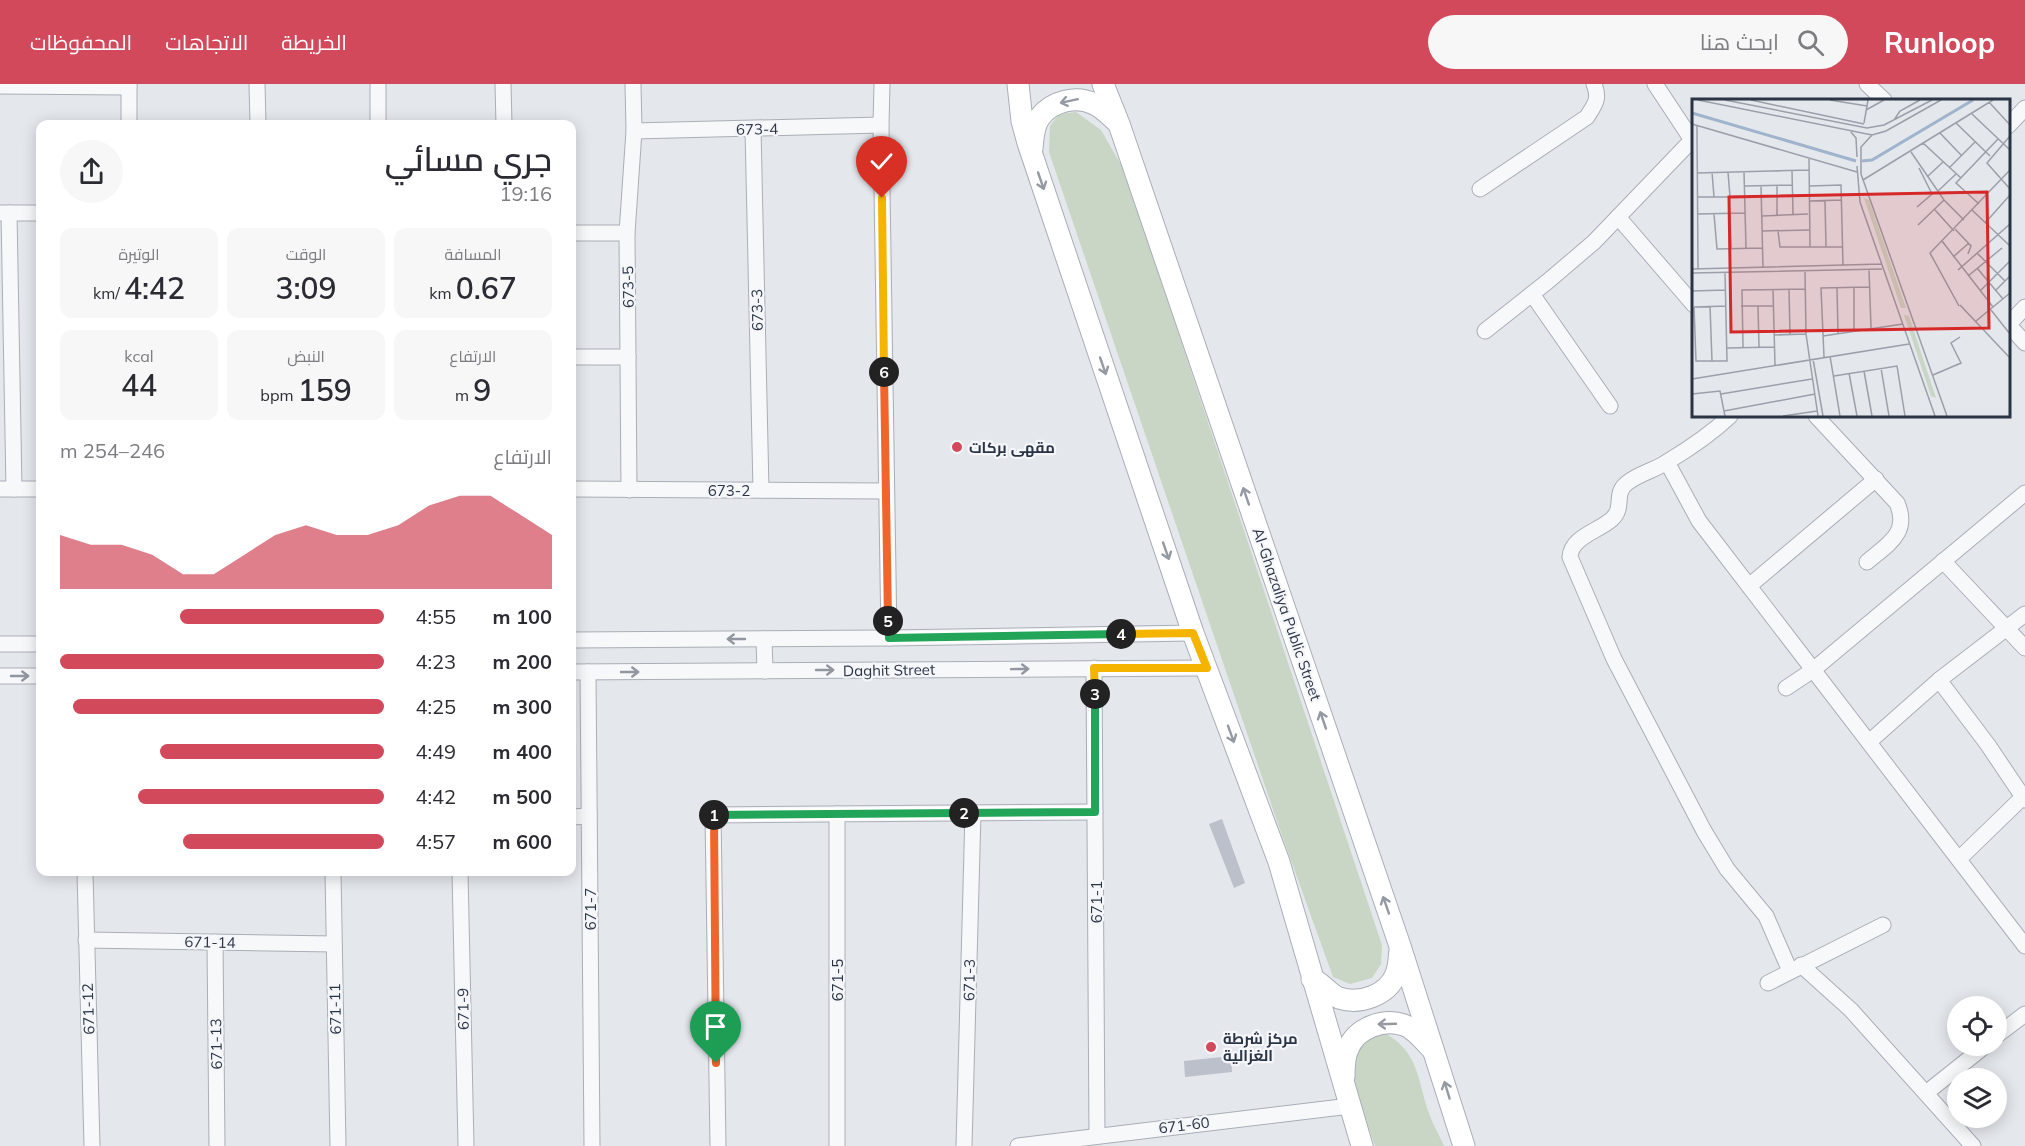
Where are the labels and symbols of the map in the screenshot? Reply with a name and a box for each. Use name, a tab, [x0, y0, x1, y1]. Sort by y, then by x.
one-way arrow	[1060, 96, 1079, 107]
inset map	[1692, 99, 2010, 417]
street label: 673-4	[736, 119, 778, 139]
pin	[856, 136, 907, 198]
one-way arrow	[1036, 171, 1047, 190]
street label: 673-5	[618, 266, 638, 308]
street label: 673-3	[747, 289, 767, 331]
one-way arrow	[1099, 356, 1110, 375]
pin: 6	[869, 357, 899, 387]
place label: مقهى بركات	[969, 438, 1055, 457]
marker: مقهى بركات	[950, 440, 964, 454]
street label: 673-2	[708, 481, 750, 500]
one-way arrow	[1240, 487, 1251, 506]
street label: Al-Ghazaliya Public Street	[1248, 525, 1326, 703]
one-way arrow	[1161, 541, 1172, 560]
pin: 5	[873, 606, 903, 636]
pin: 4	[1106, 619, 1136, 649]
one-way arrow	[727, 633, 747, 645]
street label: Daghit Street	[843, 660, 935, 680]
one-way arrow	[1009, 663, 1029, 675]
one-way arrow	[814, 665, 834, 676]
one-way arrow	[619, 666, 639, 678]
one-way arrow	[10, 670, 30, 682]
pin: 3	[1080, 679, 1110, 709]
one-way arrow	[1317, 711, 1328, 730]
one-way arrow	[1227, 725, 1238, 743]
pin: 2	[949, 798, 979, 828]
pin: 1	[699, 800, 729, 830]
street label: 671-1	[1087, 881, 1106, 923]
street label: 671-7	[581, 888, 600, 930]
one-way arrow	[1380, 896, 1391, 915]
street label: 671-14	[184, 932, 236, 952]
street label: 671-5	[828, 959, 847, 1001]
street label: 671-3	[959, 959, 979, 1001]
street label: 671-12	[78, 983, 98, 1035]
street label: 671-11	[325, 983, 345, 1035]
street label: 671-9	[453, 988, 473, 1030]
pin	[690, 1001, 741, 1063]
street label: 671-13	[206, 1018, 226, 1070]
one-way arrow	[1378, 1019, 1398, 1030]
place label: مركز شرطة الغزالية	[1223, 1029, 1298, 1065]
marker: مركز شرطة الغزالية	[1204, 1040, 1218, 1054]
one-way arrow	[1441, 1081, 1452, 1100]
street label: 671-60	[1157, 1112, 1211, 1138]

